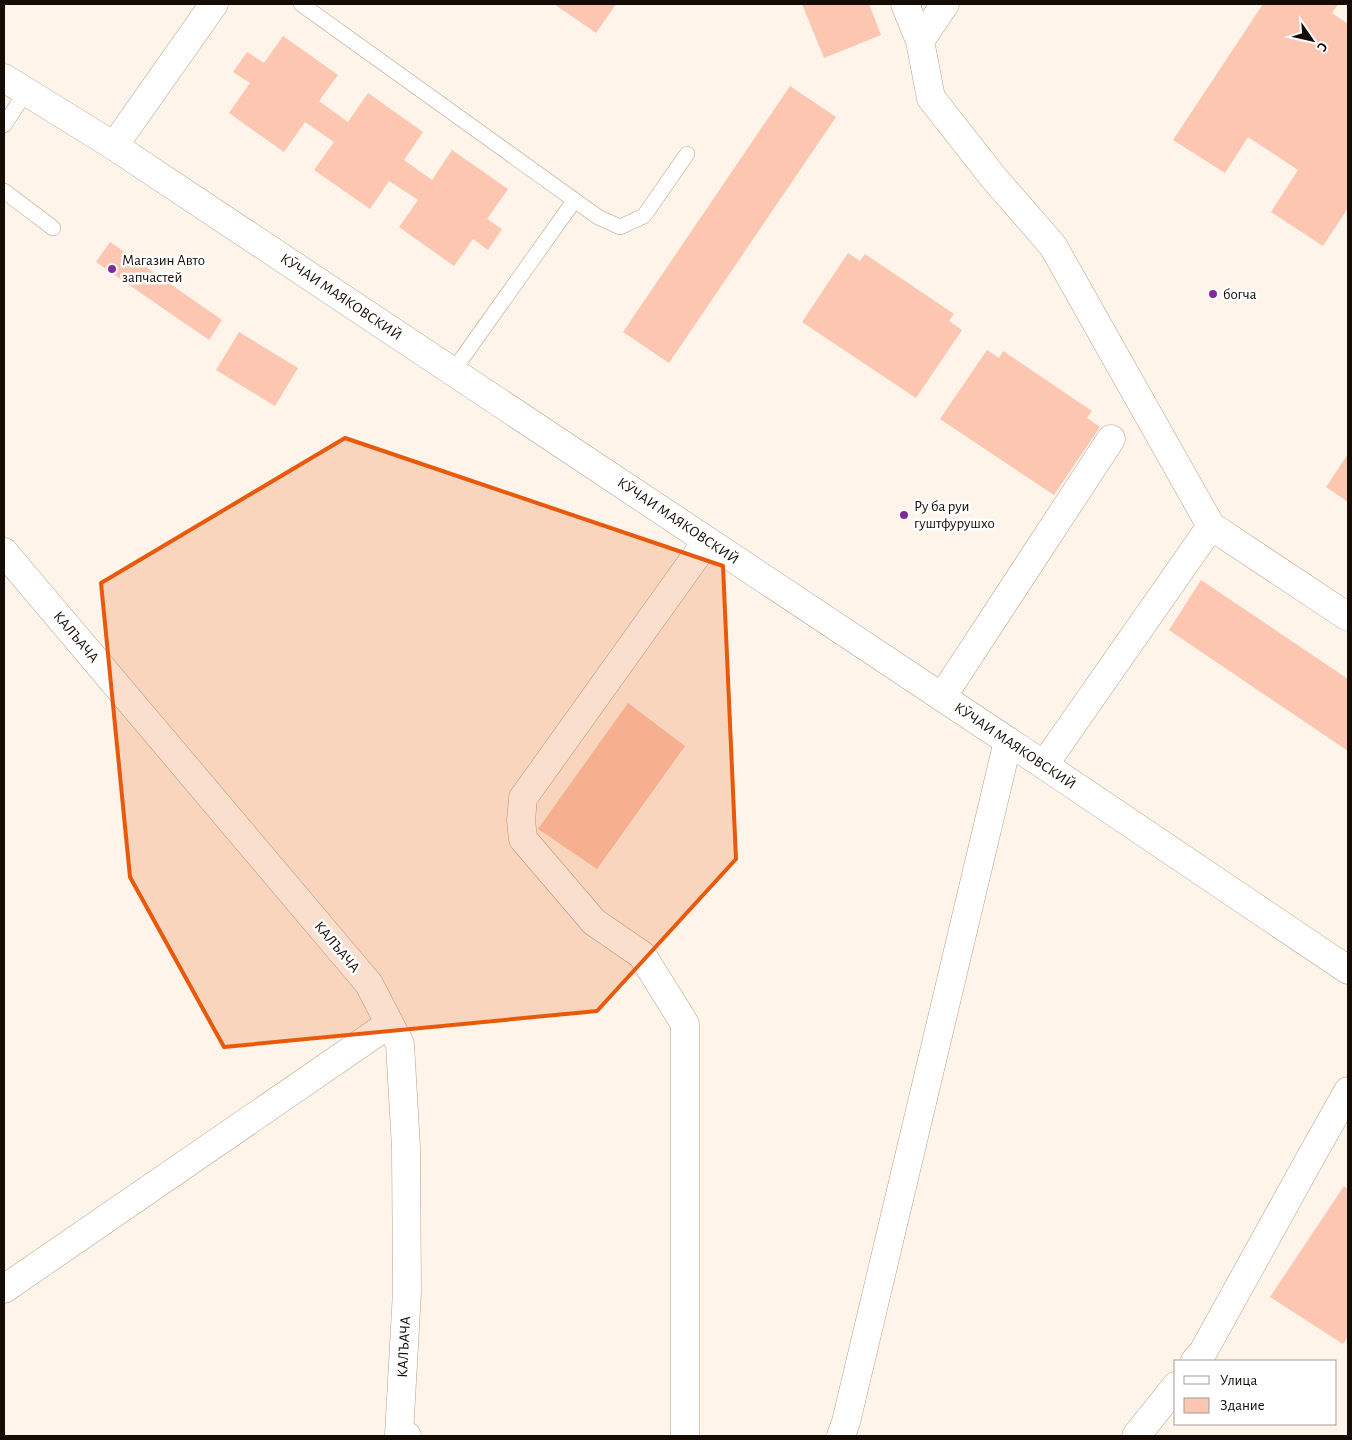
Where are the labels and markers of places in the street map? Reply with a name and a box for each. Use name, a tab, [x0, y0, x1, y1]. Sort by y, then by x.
place label: Магазин Авто запчастей	[122, 253, 205, 285]
marker: Магазин Авто запчастей	[106, 263, 118, 275]
place label: богча	[1223, 287, 1257, 302]
marker: богча	[1207, 288, 1219, 300]
place label: Ру ба руи гуштфурушхо	[914, 499, 995, 531]
marker: Ру ба руи гуштфурушхо	[898, 509, 910, 521]

